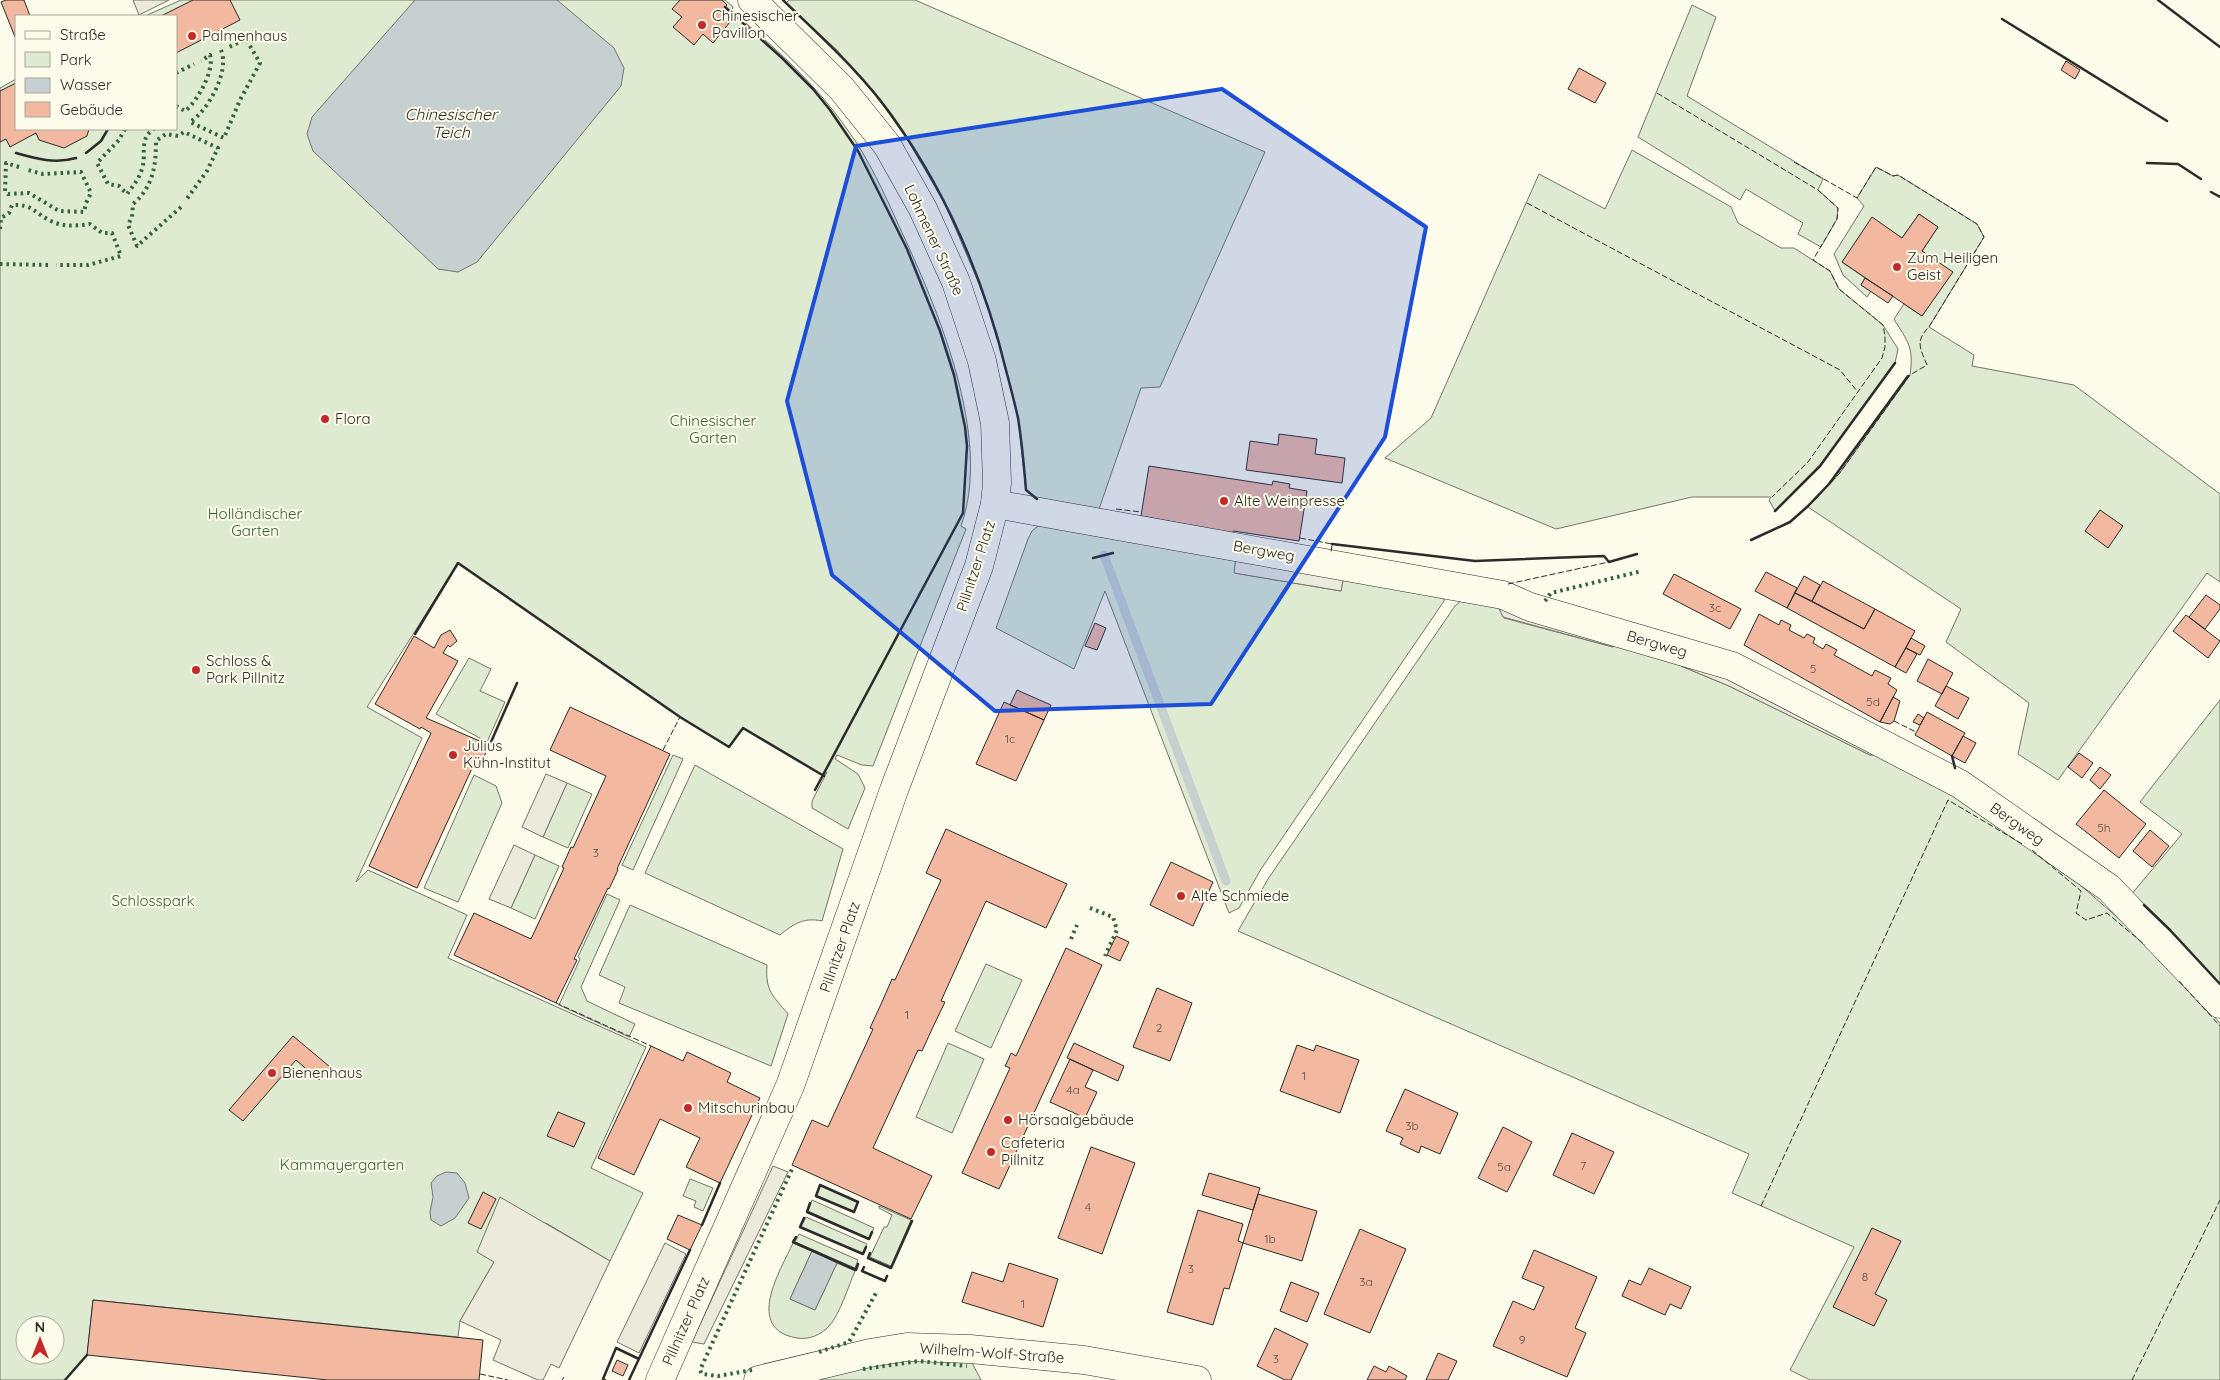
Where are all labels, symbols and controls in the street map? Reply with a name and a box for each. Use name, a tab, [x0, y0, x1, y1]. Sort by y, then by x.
place label: Chinesischer Pavillon	[712, 6, 799, 42]
legend	[15, 15, 178, 130]
marker: Chinesischer Pavillon	[696, 19, 708, 31]
text: Straße	[60, 25, 106, 44]
place label: Palmenhaus	[202, 26, 287, 45]
marker: Palmenhaus	[186, 30, 198, 42]
text: Park	[60, 50, 92, 69]
text: Wasser	[60, 75, 112, 94]
text: Gebäude	[60, 100, 123, 119]
water label: Chinesischer Teich	[405, 104, 499, 142]
street label: Lohmener Straße	[900, 181, 969, 298]
place label: Zum Heiligen Geist	[1907, 248, 1998, 284]
marker: Zum Heiligen Geist	[1891, 261, 1903, 273]
place label: Flora	[335, 409, 371, 428]
park label: Chinesischer Garten	[670, 411, 756, 447]
marker: Flora	[319, 413, 331, 425]
place label: Alte Weinpresse	[1234, 491, 1345, 510]
marker: Alte Weinpresse	[1218, 495, 1230, 507]
park label: Holländischer Garten	[208, 504, 302, 540]
street label: Pillnitzer Platz	[952, 518, 999, 614]
street label: Bergweg	[1232, 536, 1296, 565]
house number: 3c	[1709, 600, 1721, 615]
street label: Bergweg	[1625, 626, 1690, 661]
place label: Schloss & Park Pillnitz	[206, 651, 285, 687]
house number: 5	[1810, 661, 1816, 676]
marker: Schloss & Park Pillnitz	[190, 664, 202, 676]
house number: 5d	[1866, 694, 1880, 709]
house number: 1c	[1005, 731, 1015, 746]
place label: Julius Kühn-Institut	[463, 736, 551, 772]
marker: Julius Kühn-Institut	[447, 749, 459, 761]
street label: Bergweg	[1986, 798, 2048, 849]
house number: 5h	[2097, 820, 2111, 835]
house number: 3	[593, 845, 599, 860]
place label: Alte Schmiede	[1191, 886, 1289, 905]
marker: Alte Schmiede	[1175, 890, 1187, 902]
park label: Schlosspark	[111, 891, 195, 910]
street label: Pillnitzer Platz	[815, 899, 864, 995]
house number: 1	[905, 1007, 909, 1022]
house number: 2	[1156, 1020, 1163, 1035]
place label: Bienenhaus	[282, 1063, 362, 1082]
marker: Bienenhaus	[266, 1067, 278, 1079]
house number: 1	[1302, 1068, 1306, 1083]
house number: 4a	[1066, 1082, 1080, 1097]
place label: Mitschurinbau	[698, 1098, 795, 1117]
marker: Mitschurinbau	[682, 1102, 694, 1114]
place label: Hörsaalgebäude	[1018, 1110, 1134, 1129]
marker: Hörsaalgebäude	[1002, 1114, 1014, 1126]
house number: 3b	[1405, 1118, 1419, 1133]
place label: Cafeteria Pillnitz	[1001, 1133, 1065, 1169]
marker: Cafeteria Pillnitz	[985, 1146, 997, 1158]
park label: Kammayergarten	[280, 1155, 404, 1174]
house number: 7	[1580, 1158, 1586, 1173]
house number: 5a	[1497, 1159, 1511, 1174]
house number: 4	[1085, 1199, 1091, 1214]
house number: 1b	[1264, 1231, 1276, 1246]
house number: 3	[1188, 1261, 1194, 1276]
house number: 8	[1862, 1269, 1868, 1284]
street label: Pillnitzer Platz	[658, 1273, 714, 1368]
house number: 3a	[1359, 1274, 1373, 1289]
house number: 1	[1021, 1296, 1025, 1311]
north arrow	[15, 1315, 65, 1365]
text: N	[35, 1318, 45, 1336]
house number: 9	[1519, 1332, 1526, 1347]
street label: Wilhelm-Wolf-Straße	[919, 1338, 1065, 1367]
house number: 3	[1273, 1351, 1279, 1366]

